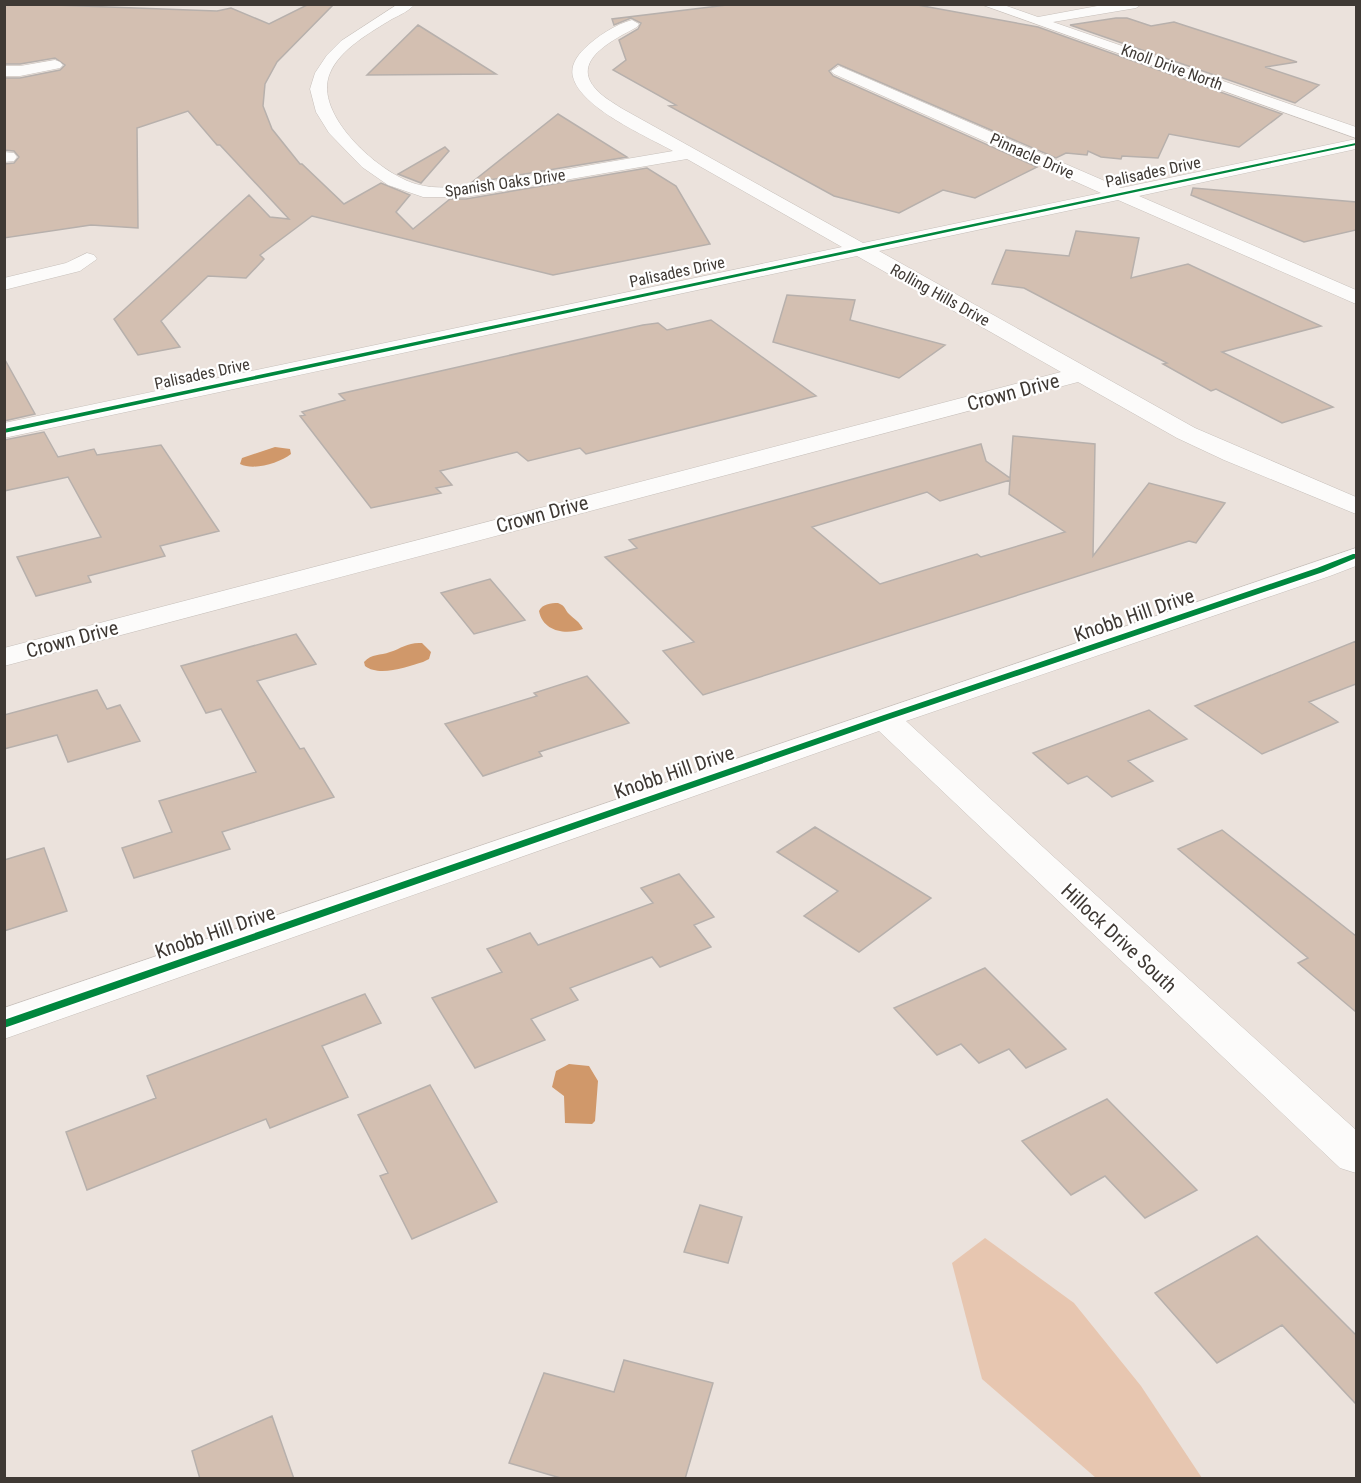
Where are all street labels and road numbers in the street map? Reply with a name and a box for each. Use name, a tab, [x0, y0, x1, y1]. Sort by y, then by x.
street label: Knoll Drive North	[1119, 40, 1225, 94]
street label: Pinnacle Drive	[987, 129, 1077, 183]
street label: Palisades Drive	[1104, 153, 1202, 191]
street label: Spanish Oaks Drive	[444, 165, 566, 201]
street label: Palisades Drive	[628, 253, 726, 291]
street label: Rolling Hills Drive	[887, 260, 993, 330]
street label: Palisades Drive	[153, 355, 251, 393]
street label: Crown Drive	[964, 368, 1062, 416]
street label: Crown Drive	[493, 490, 591, 538]
street label: Knobb Hill Drive	[1071, 583, 1197, 647]
street label: Crown Drive	[23, 615, 121, 663]
street label: Knobb Hill Drive	[611, 740, 737, 804]
street label: Hillock Drive South	[1056, 878, 1182, 998]
street label: Knobb Hill Drive	[152, 900, 278, 964]

